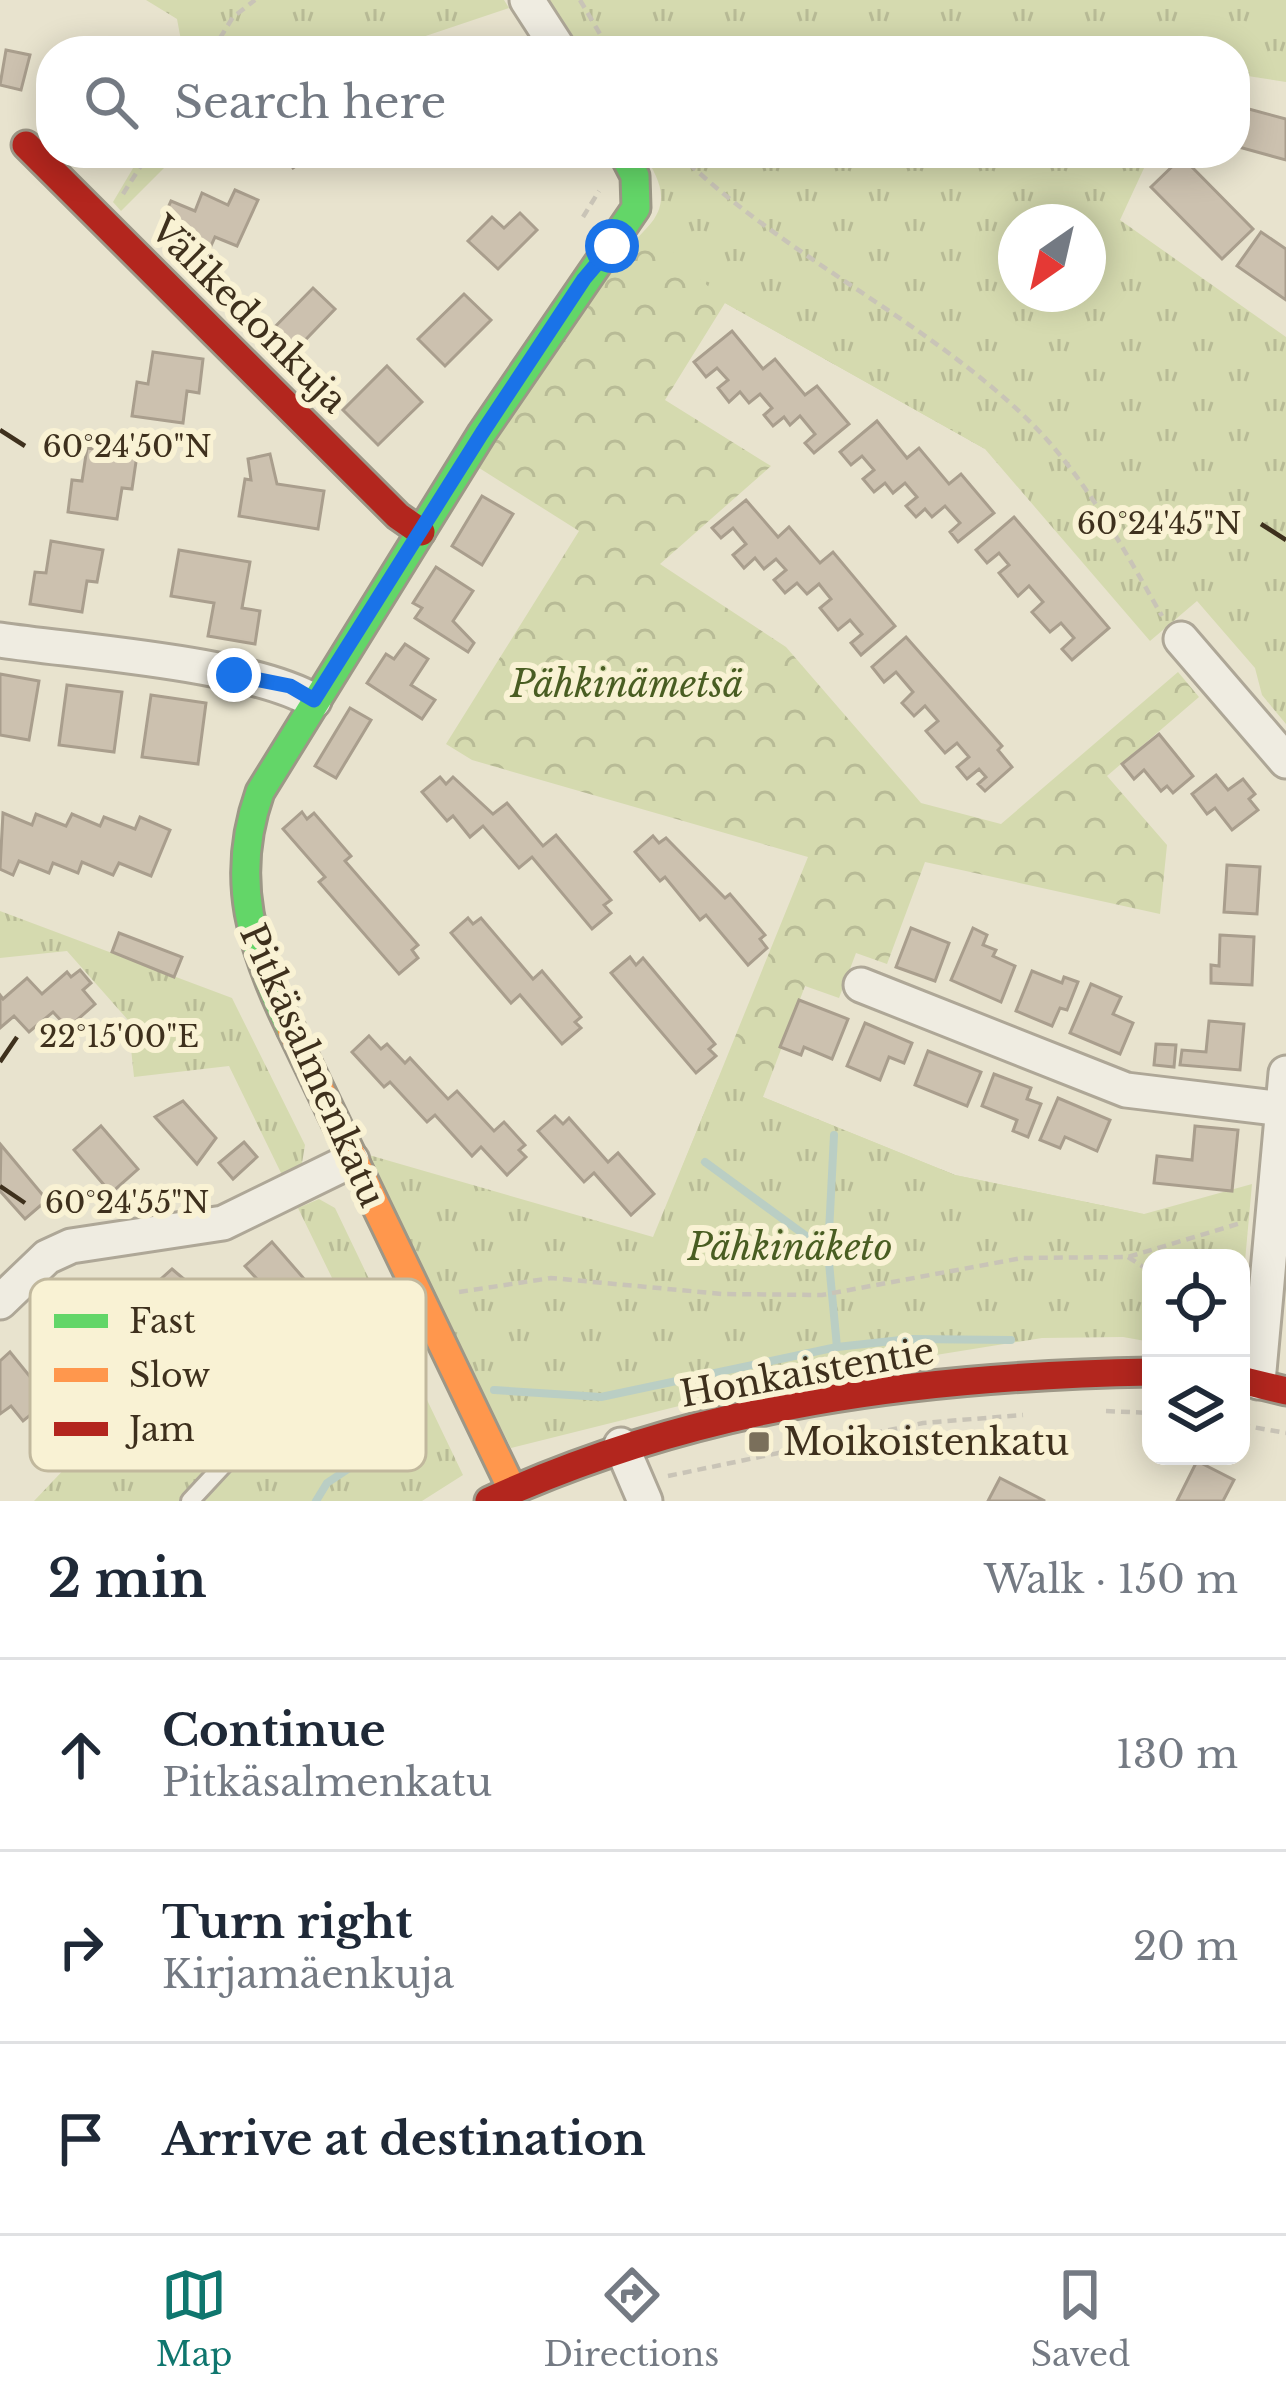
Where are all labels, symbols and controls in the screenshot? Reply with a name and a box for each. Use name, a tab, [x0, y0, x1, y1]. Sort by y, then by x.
search box	[36, 36, 1250, 168]
icon: search	[78, 69, 144, 135]
text: Search here	[174, 74, 446, 130]
north arrow	[998, 204, 1106, 312]
street label: Välikedonkuja	[140, 206, 357, 422]
route start	[585, 219, 639, 273]
text: 60°24'50"N	[43, 428, 211, 465]
text: 60°24'45"N	[1077, 505, 1241, 542]
route end	[207, 648, 261, 702]
park label: Pähkinämetsä	[509, 662, 744, 707]
street label: Pitkäsalmenkatu	[230, 917, 395, 1214]
text: 22°15'00"E	[39, 1018, 199, 1055]
text: 60°24'55"N	[45, 1184, 209, 1221]
park label: Pähkinäketo	[686, 1225, 893, 1270]
map controls	[1142, 1249, 1250, 1465]
button: locate	[1142, 1249, 1250, 1357]
legend	[30, 1279, 426, 1471]
text: Fast	[129, 1301, 196, 1342]
street label: Honkaistentie	[677, 1328, 938, 1417]
text: Slow	[129, 1355, 210, 1396]
button: layers	[1142, 1357, 1250, 1465]
text: Jam	[125, 1409, 195, 1450]
place label: Moikoistenkatu	[783, 1420, 1069, 1465]
marker: Moikoistenkatu	[746, 1429, 772, 1455]
text: 2 min	[48, 1548, 207, 1611]
text: Walk · 150 m	[984, 1555, 1238, 1604]
text: Continue	[162, 1702, 386, 1758]
icon: ahead	[48, 1722, 114, 1788]
text: 130 m	[1116, 1730, 1238, 1779]
text: Pitkäsalmenkatu	[162, 1758, 492, 1807]
text: Turn right	[162, 1894, 412, 1950]
icon: right	[48, 1914, 114, 1980]
text: 20 m	[1133, 1922, 1238, 1971]
text: Kirjamäenkuja	[162, 1950, 454, 1999]
icon: arrive	[48, 2106, 114, 2172]
text: Arrive at destination	[162, 2111, 646, 2167]
tab: Map	[156, 2262, 232, 2375]
tab: Directions	[544, 2262, 719, 2375]
tab: Saved	[1031, 2262, 1130, 2375]

